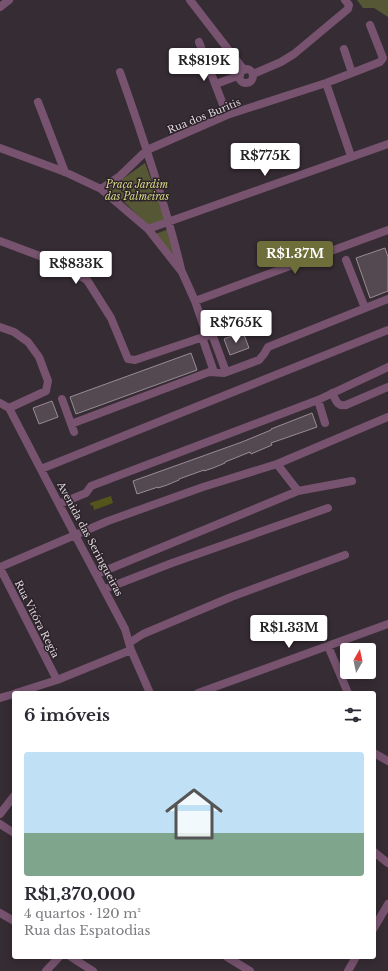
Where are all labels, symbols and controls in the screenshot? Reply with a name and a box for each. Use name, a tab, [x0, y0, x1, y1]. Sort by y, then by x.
pin: R$819K	[171, 48, 237, 82]
text: R$819K	[178, 52, 230, 69]
street label: Rua dos Buritis	[165, 95, 243, 137]
pin: R$775K	[232, 143, 298, 177]
text: R$775K	[240, 147, 290, 164]
park label: Praça Jardim das Palmeiras	[105, 178, 169, 203]
pin: R$1.37M	[258, 241, 332, 275]
text: R$1.37M	[266, 245, 324, 262]
pin: R$833K	[43, 251, 109, 285]
text: R$833K	[49, 255, 103, 272]
pin: R$765K	[203, 310, 269, 344]
text: R$765K	[210, 314, 262, 331]
street label: Avenida das Seringueiras	[54, 479, 126, 599]
street label: Rua Vitóra Regia	[12, 578, 62, 660]
pin: R$1.33M	[252, 615, 326, 649]
text: R$1.33M	[259, 619, 319, 636]
north arrow	[340, 643, 376, 679]
map controls	[340, 643, 376, 679]
icon: filters	[342, 704, 364, 726]
text: 6 imóveis	[24, 705, 110, 726]
icon: home	[158, 778, 230, 850]
text: R$1,370,000	[24, 884, 135, 905]
text: 4 quartos · 120 m²	[24, 905, 141, 922]
text: Rua das Espatodias	[24, 922, 150, 939]

